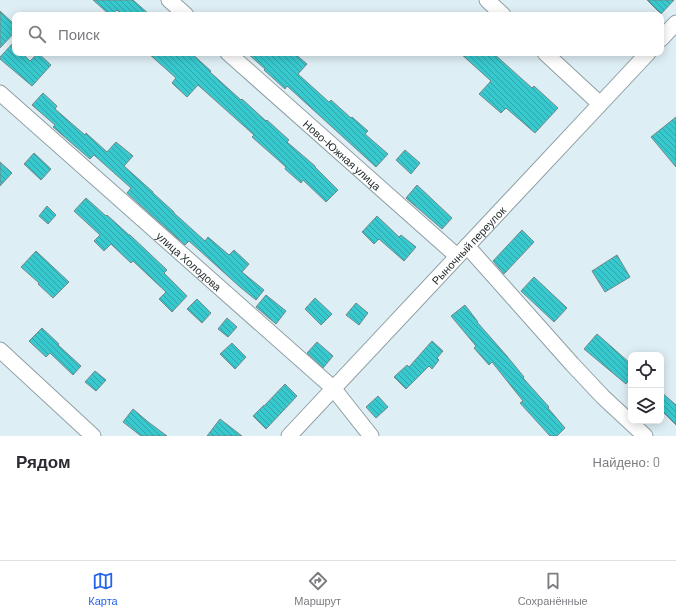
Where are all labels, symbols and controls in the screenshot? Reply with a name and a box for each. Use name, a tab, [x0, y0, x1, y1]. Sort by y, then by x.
search box	[12, 12, 664, 56]
icon: search	[26, 23, 48, 45]
text: Поиск	[58, 25, 100, 43]
street label: Ново-Южная улица	[301, 117, 385, 193]
street label: Рыночный переулок	[428, 203, 508, 287]
street label: улица Холодова	[154, 229, 225, 294]
map controls	[628, 352, 664, 424]
button: locate	[628, 352, 664, 388]
button: layers	[628, 388, 664, 424]
text: Рядом	[16, 451, 71, 471]
text: Найдено: 0	[593, 454, 660, 470]
tab: Карта	[88, 570, 118, 607]
tab: Маршрут	[294, 570, 341, 607]
tab: Сохранённые	[518, 570, 588, 607]

